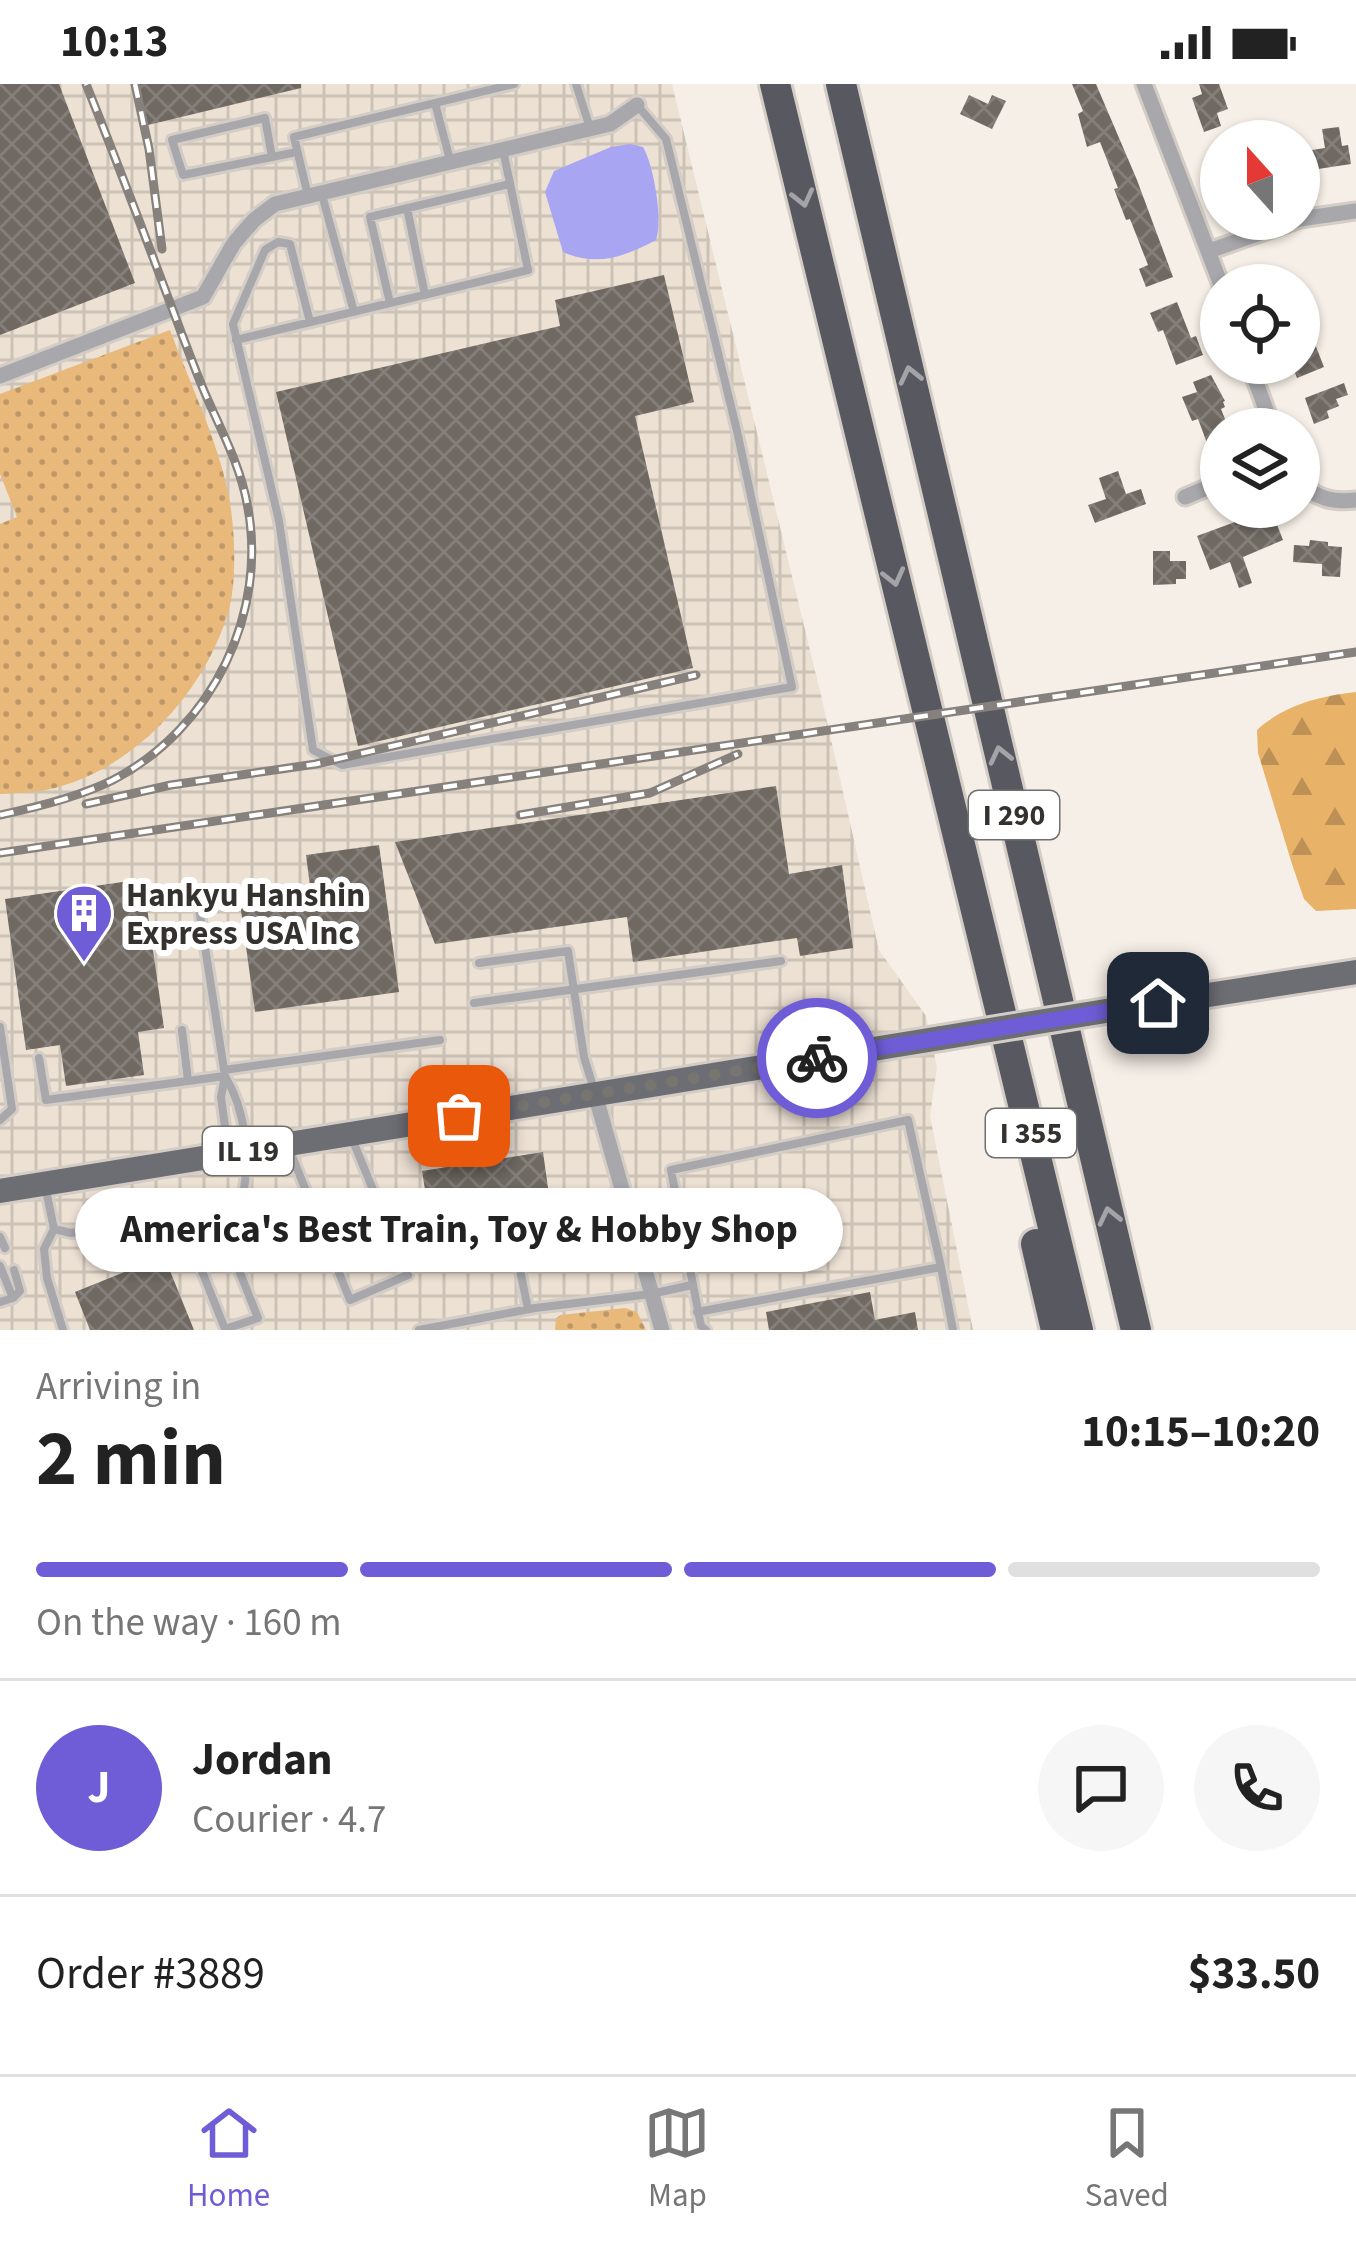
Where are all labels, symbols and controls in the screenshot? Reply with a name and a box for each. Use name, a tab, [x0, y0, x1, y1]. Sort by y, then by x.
text: 10:13	[60, 10, 169, 74]
north arrow	[1200, 120, 1320, 240]
map controls	[1200, 120, 1320, 528]
one-way arrow	[789, 187, 814, 207]
button: locate	[1200, 264, 1320, 384]
one-way arrow	[899, 366, 924, 386]
button: layers	[1200, 408, 1320, 528]
one-way arrow	[880, 566, 905, 586]
one-way arrow	[989, 745, 1014, 765]
road number: I 290	[969, 791, 1059, 839]
place label: Hankyu Hanshin Express USA Inc	[126, 872, 365, 957]
building icon: Hankyu Hanshin Express USA Inc	[53, 882, 115, 964]
pin	[1107, 952, 1209, 1054]
icon: home	[1125, 970, 1191, 1036]
courier	[757, 998, 877, 1118]
icon: bike	[784, 1025, 850, 1091]
pin	[408, 1065, 510, 1167]
icon: bag	[426, 1083, 492, 1149]
road number: I 355	[986, 1109, 1076, 1157]
road number: IL 19	[203, 1127, 293, 1175]
callout: America's Best Train, Toy & Hobby Shop	[75, 1188, 843, 1272]
text: America's Best Train, Toy & Hobby Shop	[120, 1202, 798, 1258]
one-way arrow	[1098, 1207, 1123, 1227]
text: Arriving in	[36, 1359, 201, 1415]
text: 10:15–10:20	[1081, 1400, 1320, 1464]
text: 2 min	[36, 1404, 226, 1515]
text: On the way · 160 m	[36, 1595, 342, 1651]
button: chat	[1038, 1725, 1164, 1851]
button: phone	[1194, 1725, 1320, 1851]
text: Jordan	[192, 1728, 333, 1792]
text: J	[88, 1756, 110, 1820]
text: Courier · 4.7	[192, 1792, 386, 1848]
text: Order #3889	[36, 1942, 265, 2006]
text: $33.50	[1188, 1942, 1320, 2006]
tab: Home	[187, 2100, 270, 2219]
tab: Map	[644, 2100, 710, 2219]
tab: Saved	[1085, 2100, 1169, 2219]

